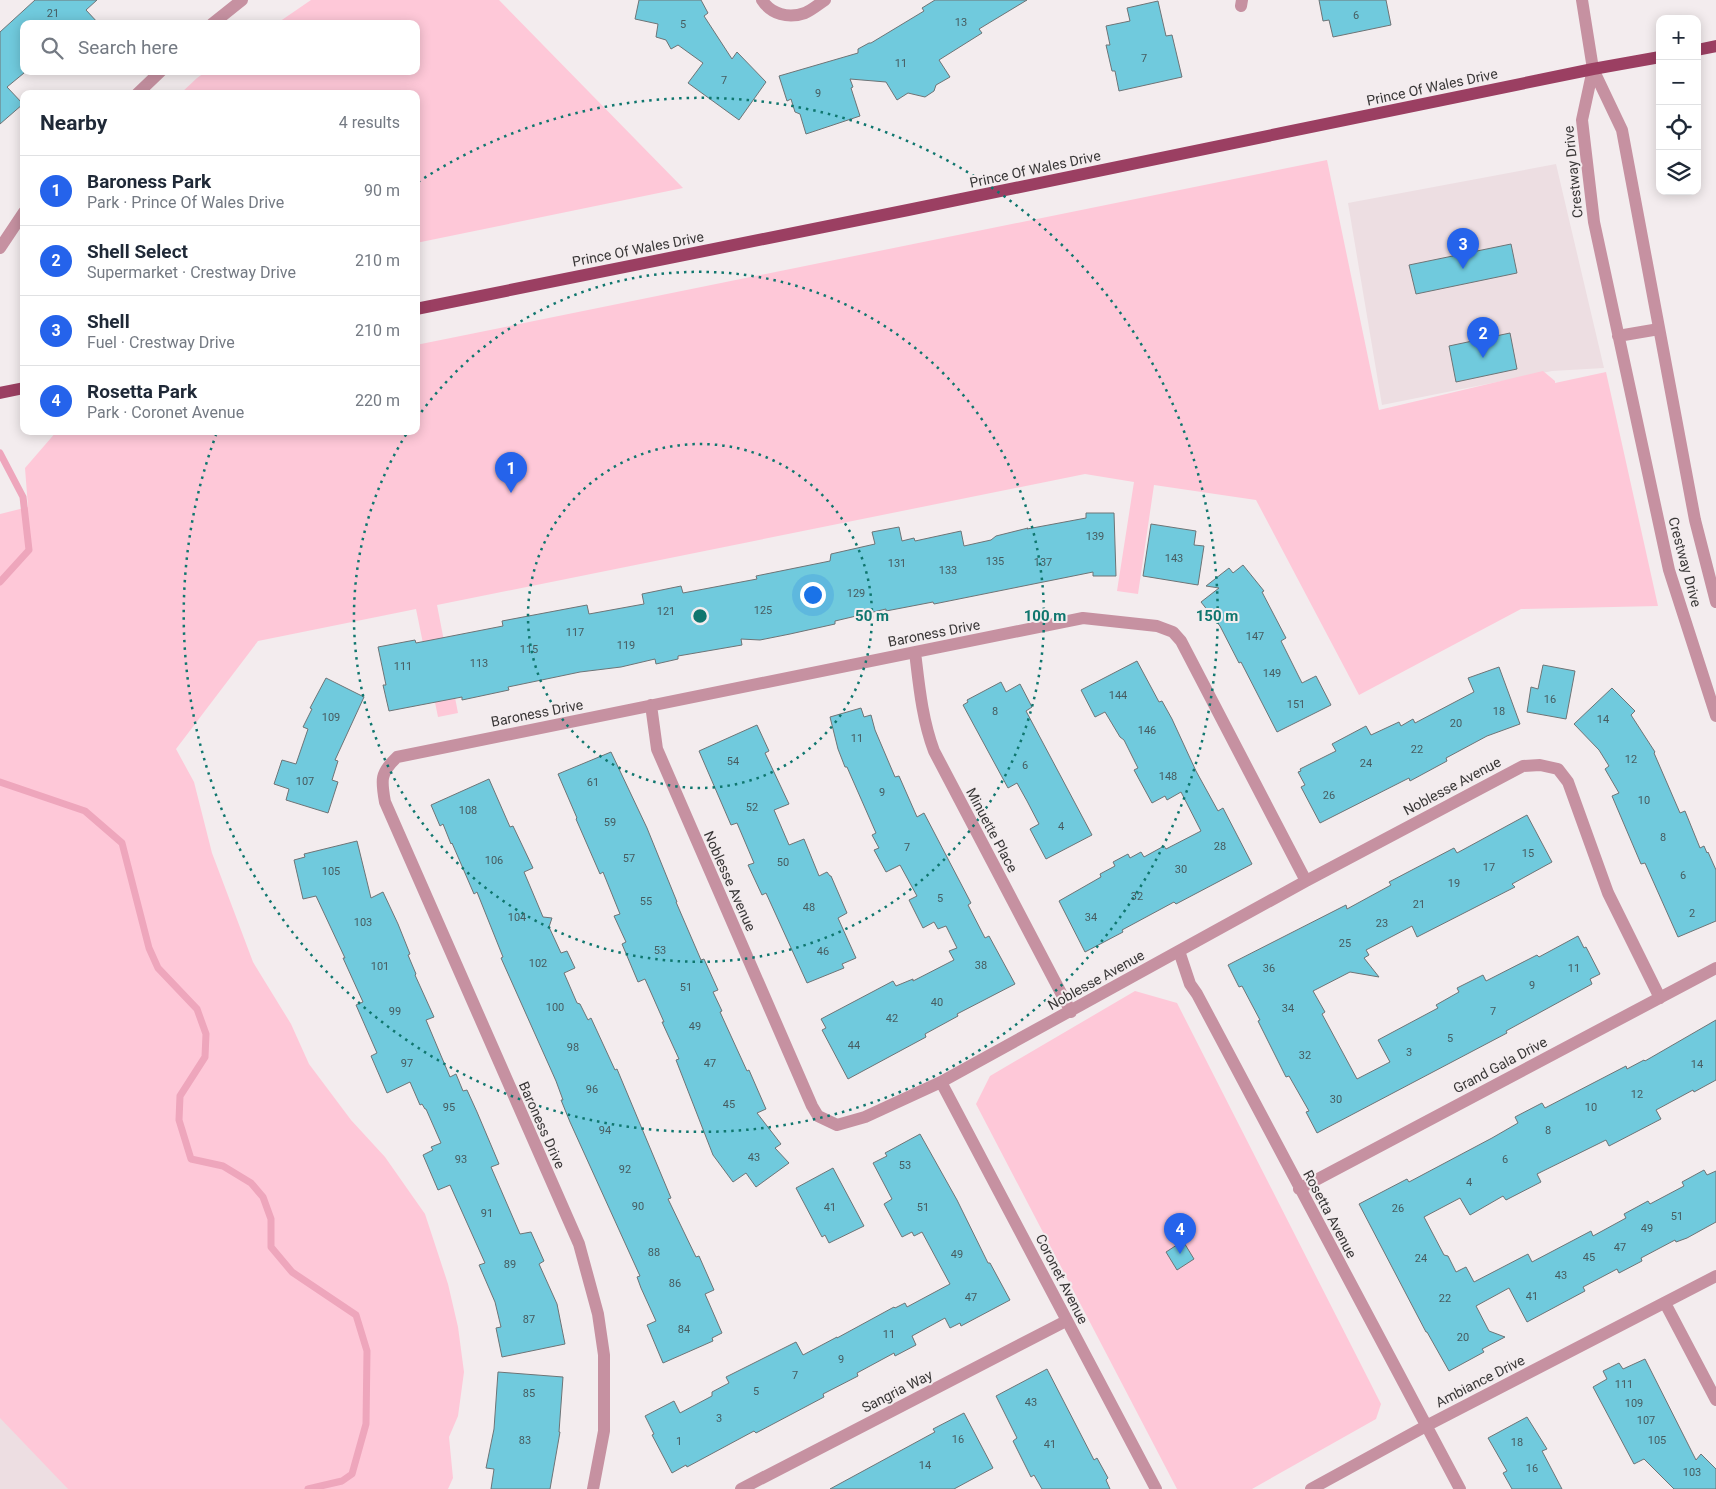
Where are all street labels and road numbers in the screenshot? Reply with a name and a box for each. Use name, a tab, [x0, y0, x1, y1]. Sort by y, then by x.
street label: Prince Of Wales Drive	[1365, 65, 1499, 109]
street label: Crestway Drive	[1560, 125, 1586, 219]
street label: Prince Of Wales Drive	[968, 147, 1102, 191]
street label: Prince Of Wales Drive	[571, 228, 705, 270]
street label: Crestway Drive	[1665, 515, 1705, 609]
street label: Baroness Drive	[887, 616, 981, 650]
street label: Baroness Drive	[490, 696, 584, 730]
street label: Noblesse Avenue	[1401, 754, 1503, 818]
street label: Minuette Place	[963, 785, 1021, 875]
street label: Noblesse Avenue	[701, 829, 759, 933]
street label: Noblesse Avenue	[1045, 947, 1147, 1013]
street label: Grand Gala Drive	[1450, 1034, 1550, 1096]
street label: Baroness Drive	[516, 1079, 568, 1171]
street label: Rosetta Avenue	[1300, 1167, 1360, 1261]
street label: Coronet Avenue	[1032, 1231, 1092, 1327]
street label: Ambiance Drive	[1433, 1352, 1527, 1410]
street label: Sangria Way	[859, 1366, 935, 1416]

